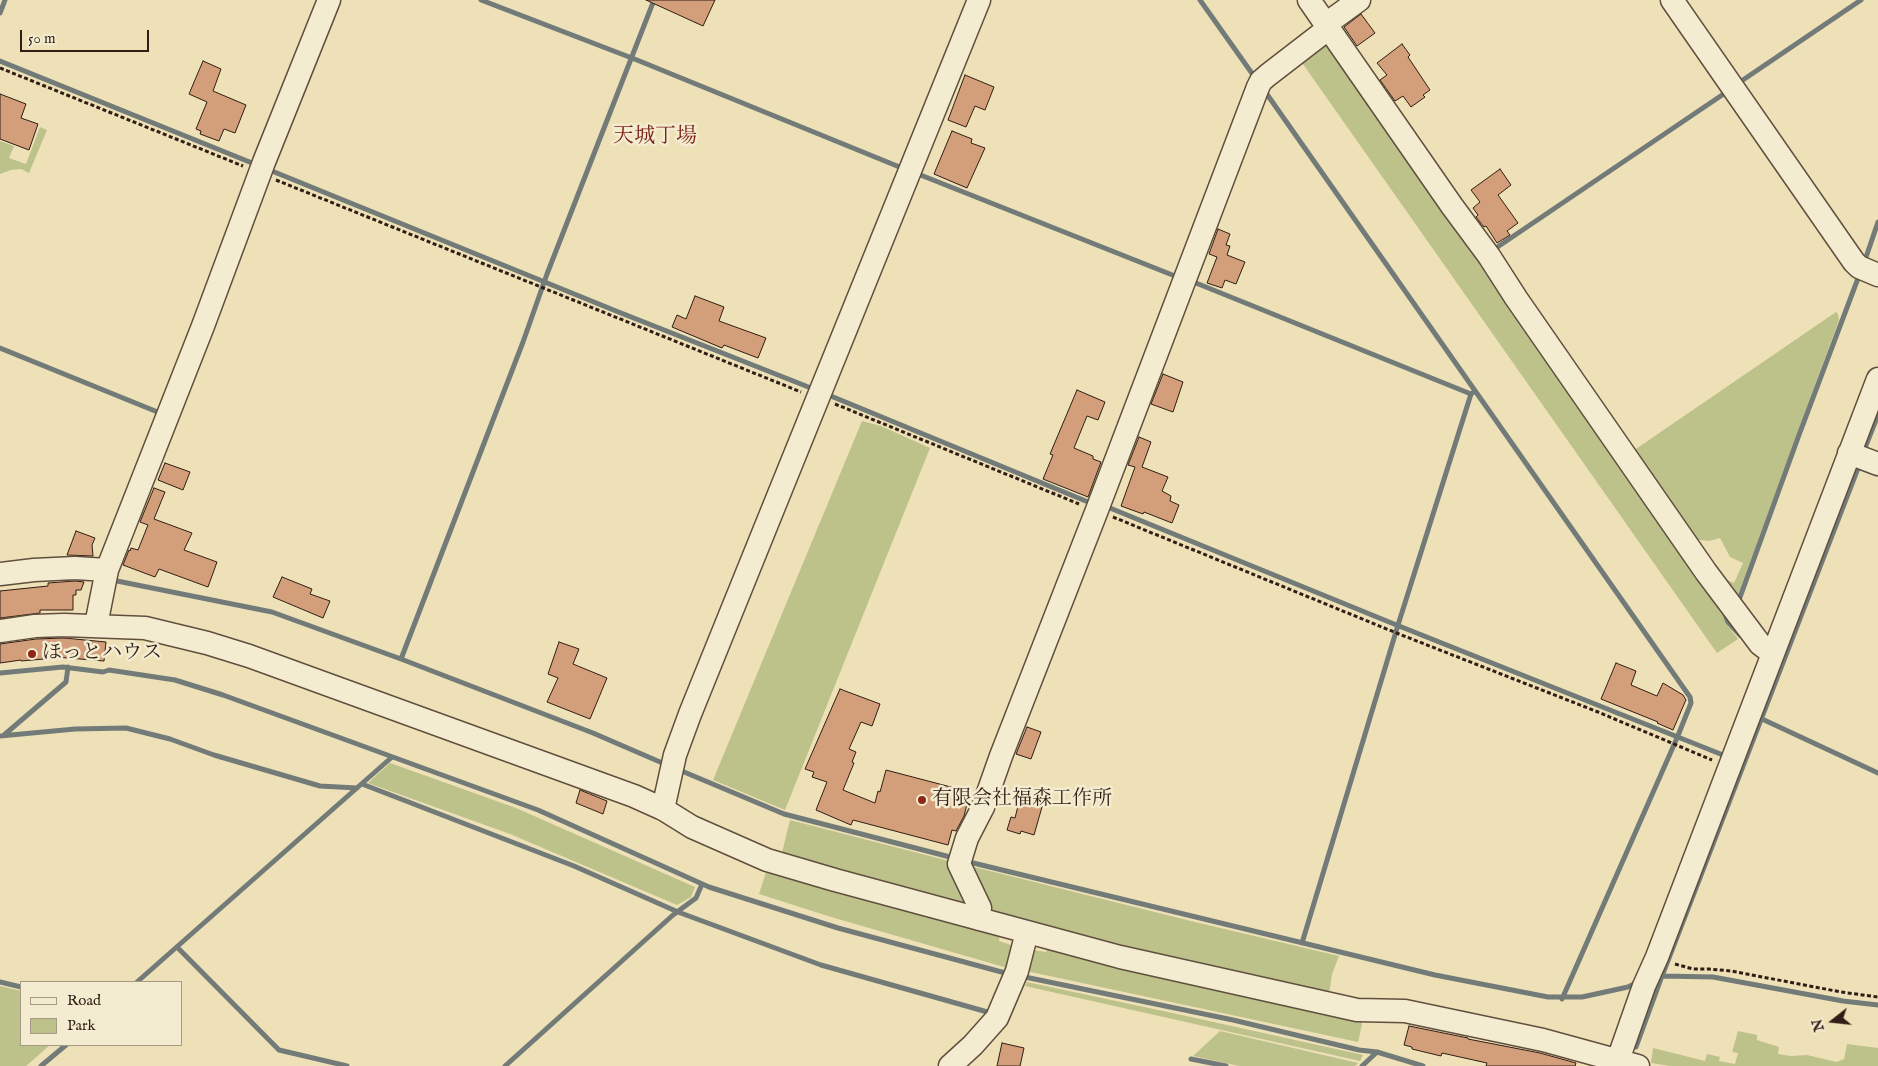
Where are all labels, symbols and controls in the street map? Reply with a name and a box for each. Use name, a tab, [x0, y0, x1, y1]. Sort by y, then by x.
scale bar	[22, 20, 151, 52]
text: 50 m	[28, 29, 56, 48]
district label: 天城丁場	[613, 125, 697, 151]
place label: ほっとハウス	[42, 642, 162, 666]
marker: ほっとハウス	[26, 648, 38, 660]
place label: 有限会社福森工作所	[932, 788, 1112, 812]
marker: 有限会社福森工作所	[916, 794, 928, 806]
legend	[20, 981, 182, 1046]
text: Road	[67, 991, 101, 1010]
north arrow	[1808, 996, 1858, 1046]
text: Park	[67, 1016, 96, 1035]
text: N	[1808, 1017, 1829, 1033]

